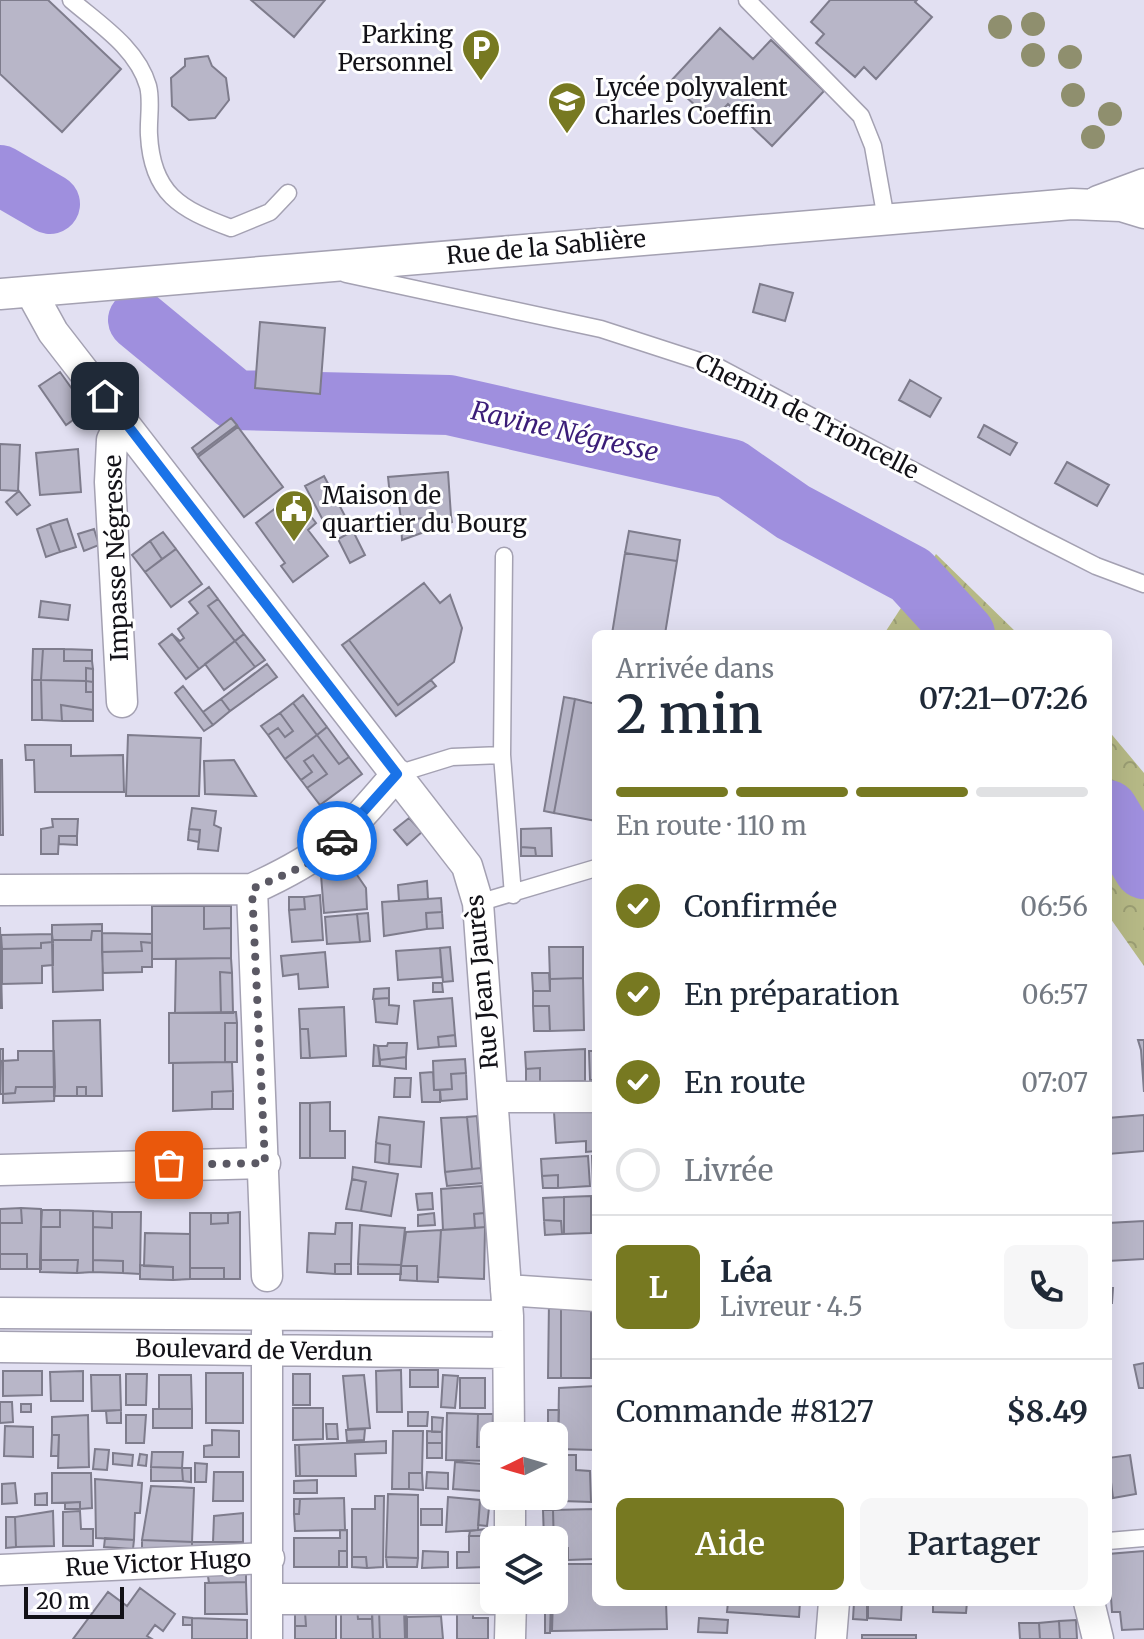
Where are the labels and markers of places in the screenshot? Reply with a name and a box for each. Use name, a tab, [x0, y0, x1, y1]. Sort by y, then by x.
place label: Parking Personnel	[337, 19, 453, 78]
parking icon: Parking Personnel	[460, 27, 502, 82]
place label: Lycée polyvalent Charles Coeffin	[595, 72, 788, 131]
school or university icon: Lycée polyvalent Charles Coeffin	[546, 80, 588, 135]
pin	[71, 362, 139, 430]
place label: Maison de quartier du Bourg	[322, 480, 527, 539]
public building icon: Maison de quartier du Bourg	[273, 488, 315, 543]
pin	[135, 1131, 203, 1199]

